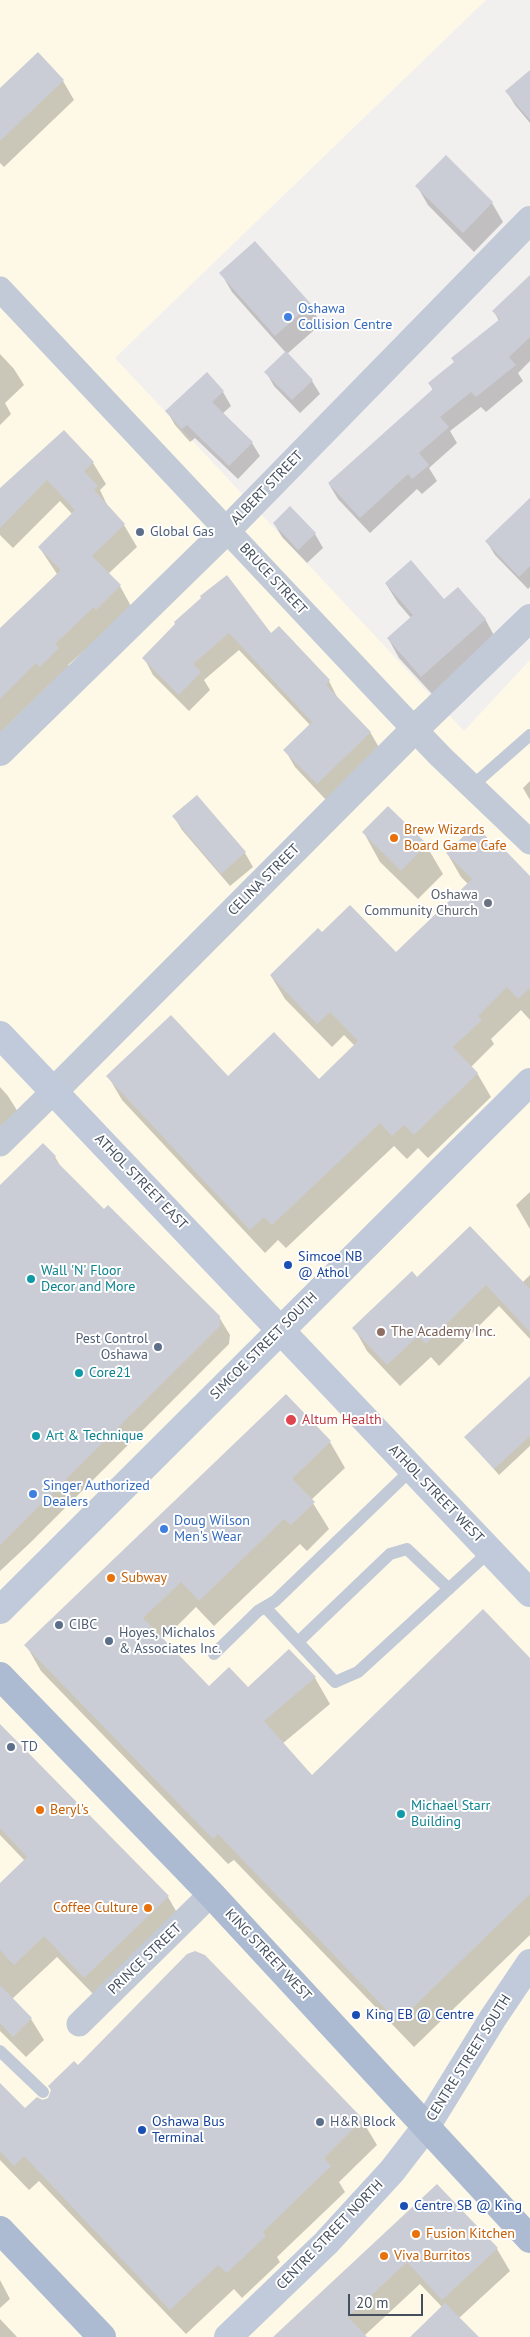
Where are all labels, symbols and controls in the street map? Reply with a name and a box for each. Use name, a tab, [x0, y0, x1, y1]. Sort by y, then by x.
place label: Oshawa Collision Centre	[298, 301, 392, 334]
marker: Oshawa Collision Centre	[282, 311, 294, 323]
street label: ALBERT STREET	[227, 447, 307, 529]
place label: Global Gas	[150, 524, 214, 540]
marker: Global Gas	[134, 526, 146, 538]
street label: BRUCE STREET	[236, 540, 310, 618]
place label: Brew Wizards Board Game Cafe	[404, 822, 507, 854]
marker: Brew Wizards Board Game Cafe	[388, 832, 400, 844]
street label: CELINA STREET	[225, 841, 303, 919]
place label: Oshawa Community Church	[364, 887, 478, 920]
marker: Oshawa Community Church	[482, 897, 494, 909]
street label: ATHOL STREET EAST	[91, 1131, 191, 1233]
place label: Simcoe NB @ Athol	[298, 1249, 362, 1282]
marker: Simcoe NB @ Athol	[282, 1259, 294, 1271]
place label: Wall 'N' Floor Decor and More	[41, 1263, 135, 1295]
marker: Wall 'N' Floor Decor and More	[25, 1273, 37, 1285]
street label: SIMCOE STREET SOUTH	[207, 1289, 321, 1403]
place label: The Academy Inc.	[391, 1324, 496, 1340]
marker: The Academy Inc.	[375, 1326, 387, 1338]
place label: Pest Control Oshawa	[75, 1331, 148, 1364]
marker: Pest Control Oshawa	[152, 1341, 164, 1353]
place label: Core21	[89, 1365, 131, 1381]
marker: Core21	[73, 1367, 85, 1379]
place label: Altum Health	[302, 1412, 382, 1428]
marker: Altum Health	[284, 1413, 298, 1427]
place label: Art & Technique	[46, 1428, 143, 1444]
marker: Art & Technique	[30, 1430, 42, 1442]
street label: ATHOL STREET WEST	[385, 1442, 487, 1546]
place label: Singer Authorized Dealers	[43, 1478, 150, 1510]
marker: Singer Authorized Dealers	[27, 1488, 39, 1500]
place label: Doug Wilson Men's Wear	[174, 1513, 250, 1545]
marker: Doug Wilson Men's Wear	[158, 1523, 170, 1535]
place label: Subway	[121, 1570, 167, 1586]
marker: Subway	[105, 1572, 117, 1584]
place label: CIBC	[69, 1617, 97, 1633]
marker: CIBC	[53, 1619, 65, 1631]
place label: Hoyes, Michalos & Associates Inc.	[119, 1625, 221, 1658]
marker: Hoyes, Michalos & Associates Inc.	[103, 1635, 115, 1647]
place label: TD	[21, 1739, 38, 1755]
marker: TD	[5, 1741, 17, 1753]
place label: Michael Starr Building	[411, 1798, 490, 1830]
place label: Beryl's	[50, 1802, 89, 1818]
marker: Beryl's	[34, 1804, 46, 1816]
marker: Michael Starr Building	[395, 1808, 407, 1820]
place label: Coffee Culture	[53, 1900, 138, 1916]
marker: Coffee Culture	[142, 1902, 154, 1914]
street label: KING STREET WEST	[221, 1906, 315, 2004]
street label: PRINCE STREET	[105, 1920, 185, 1998]
street label: CENTRE STREET SOUTH	[423, 1992, 515, 2124]
place label: King EB @ Centre	[366, 2007, 474, 2023]
marker: King EB @ Centre	[350, 2009, 362, 2021]
place label: Oshawa Bus Terminal	[152, 2114, 225, 2146]
place label: H&R Block	[330, 2114, 396, 2130]
marker: H&R Block	[314, 2116, 326, 2128]
marker: Oshawa Bus Terminal	[136, 2124, 148, 2136]
street label: CENTRE STREET NORTH	[273, 2177, 387, 2293]
place label: Centre SB @ King	[414, 2198, 522, 2214]
marker: Centre SB @ King	[398, 2200, 410, 2212]
place label: Fusion Kitchen	[426, 2226, 515, 2242]
marker: Fusion Kitchen	[410, 2228, 422, 2240]
place label: Viva Burritos	[394, 2248, 470, 2264]
marker: Viva Burritos	[378, 2250, 390, 2262]
scale bar	[350, 2284, 425, 2316]
text: 20 m	[356, 2293, 389, 2312]

